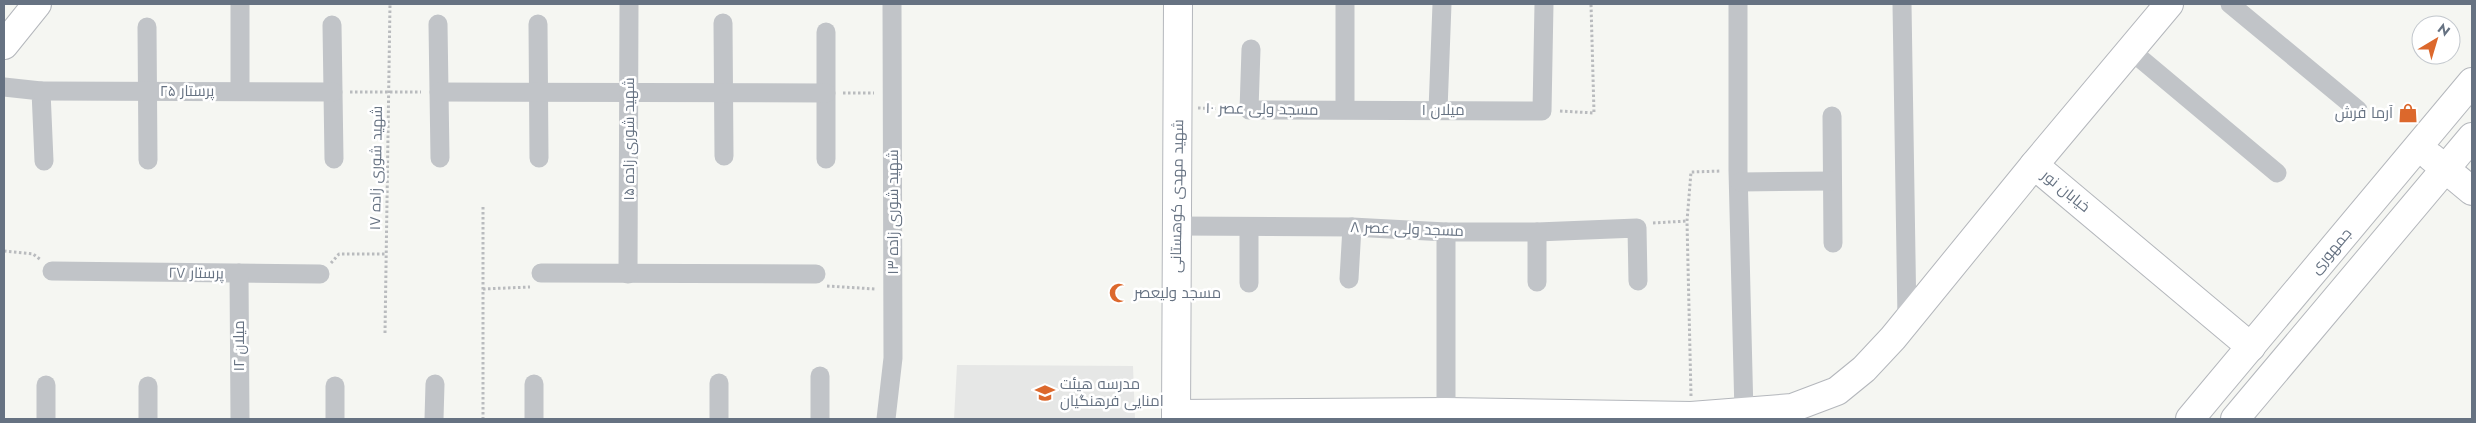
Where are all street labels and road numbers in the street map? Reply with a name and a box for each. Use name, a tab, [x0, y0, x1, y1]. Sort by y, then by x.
street label: شهید شوری زاده ۱۵	[618, 77, 640, 201]
street label: پرستار ۲۵	[160, 80, 214, 102]
street label: مسجد ولی عصر ۱۰	[1205, 97, 1319, 121]
street label: میلان ۱	[1421, 99, 1465, 121]
street label: شهید شوری زاده ۱۷	[364, 105, 388, 231]
street label: شهید مهدی کوهستانی	[1165, 119, 1189, 273]
street label: شهید شوری زاده ۱۳	[882, 149, 904, 275]
street label: خیابان نور	[2036, 164, 2095, 217]
street label: مسجد ولی عصر ۸	[1350, 216, 1464, 242]
street label: جمهوری	[2305, 223, 2357, 279]
street label: پرستار ۲۷	[168, 262, 224, 284]
street label: میلان ۱۲	[228, 320, 250, 372]

